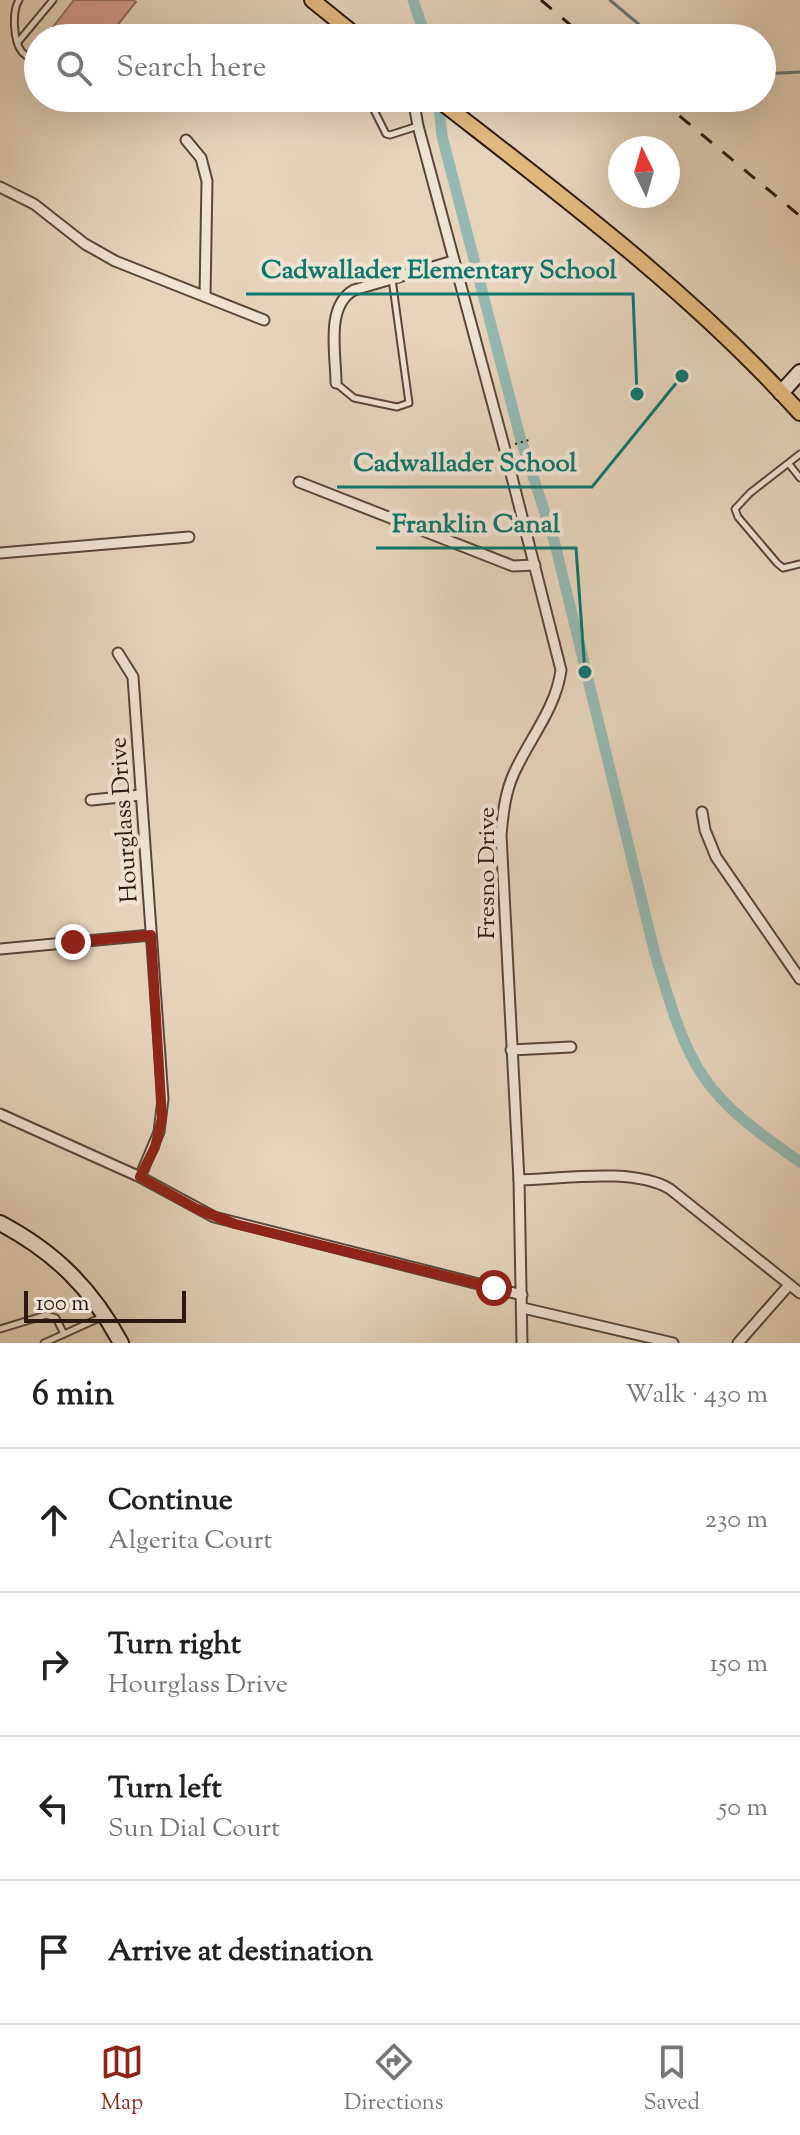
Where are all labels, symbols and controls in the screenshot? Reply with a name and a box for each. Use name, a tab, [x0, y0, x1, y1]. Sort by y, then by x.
search box	[24, 24, 776, 112]
icon: search	[52, 46, 96, 90]
text: Search here	[116, 47, 266, 90]
north arrow	[608, 136, 680, 208]
callout: Cadwallader Elementary School	[246, 244, 633, 294]
text: Cadwallader Elementary School	[261, 253, 618, 290]
callout: Cadwallader School	[337, 437, 592, 487]
text: Cadwallader School	[353, 446, 578, 483]
callout: Franklin Canal	[376, 498, 576, 548]
text: Franklin Canal	[392, 507, 561, 544]
street label: Hourglass Drive	[102, 736, 148, 904]
street label: Fresno Drive	[471, 807, 505, 939]
route end	[55, 924, 91, 960]
route start	[476, 1270, 512, 1306]
scale bar	[24, 1287, 186, 1323]
text: 100 m	[36, 1289, 89, 1321]
text: 6 min	[32, 1371, 114, 1420]
text: Walk · 430 m	[625, 1377, 768, 1414]
text: Continue	[108, 1480, 233, 1523]
icon: ahead	[32, 1498, 76, 1542]
text: 230 m	[705, 1502, 768, 1539]
text: Algerita Court	[108, 1523, 272, 1560]
text: Turn right	[108, 1624, 241, 1667]
icon: right	[32, 1642, 76, 1686]
text: 150 m	[709, 1646, 768, 1683]
text: Hourglass Drive	[108, 1667, 288, 1704]
text: Turn left	[108, 1768, 222, 1811]
icon: left	[32, 1786, 76, 1830]
text: 50 m	[718, 1790, 768, 1827]
text: Sun Dial Court	[108, 1811, 280, 1848]
icon: arrive	[32, 1930, 76, 1974]
text: Arrive at destination	[108, 1931, 373, 1974]
tab: Map	[100, 2040, 144, 2120]
tab: Directions	[344, 2040, 443, 2120]
tab: Saved	[643, 2040, 700, 2120]

